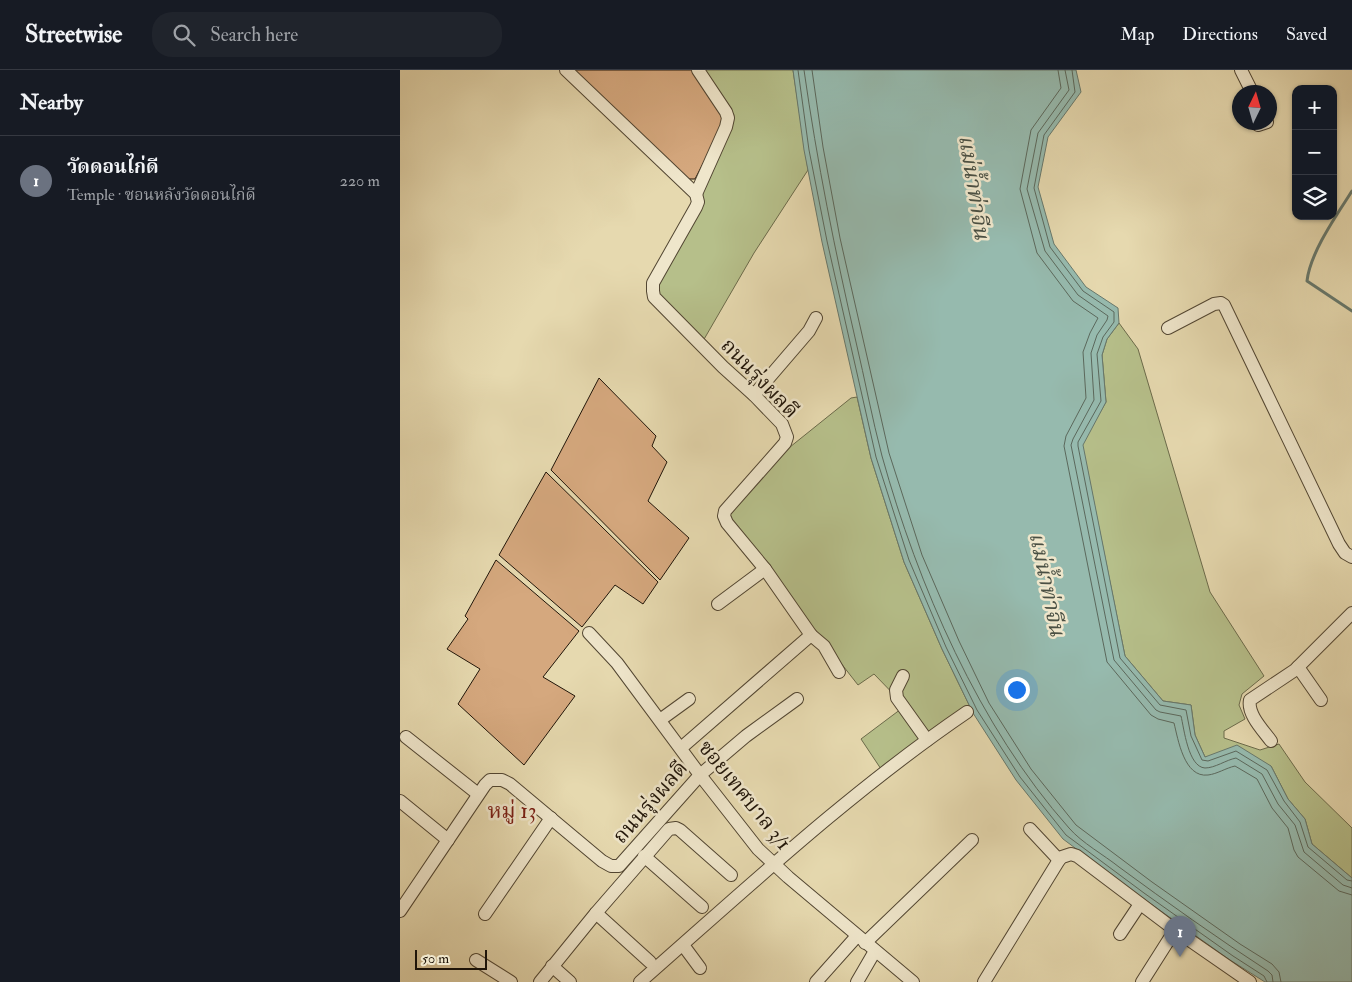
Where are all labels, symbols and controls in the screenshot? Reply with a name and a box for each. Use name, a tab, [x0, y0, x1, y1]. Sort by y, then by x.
search box	[152, 12, 502, 57]
text: Streetwise	[25, 19, 122, 50]
icon: search	[170, 21, 198, 49]
text: Search here	[210, 23, 298, 47]
text: Map	[1121, 23, 1154, 46]
text: Directions	[1182, 23, 1258, 46]
text: Saved	[1286, 23, 1327, 46]
north arrow	[1232, 85, 1277, 130]
map controls	[1292, 85, 1337, 220]
button: +	[1292, 85, 1337, 130]
text: Nearby	[20, 89, 83, 116]
button: −	[1292, 130, 1337, 175]
water label: แม่น้ำท่าจีน	[952, 132, 999, 242]
text: วัดดอนไก่ดี	[67, 155, 159, 179]
text: 1	[33, 171, 39, 191]
text: 220 m	[340, 171, 380, 191]
button: layers	[1292, 175, 1337, 220]
text: Temple · ซอนหลังวัดดอนไก่ดี	[67, 185, 256, 205]
street label: ถนนรุ่งผลดี	[715, 333, 805, 424]
water label: แม่น้ำท่าจีน	[1022, 529, 1075, 639]
your location	[1004, 677, 1030, 703]
street label: ซอยเทศบาล 3/1	[692, 735, 797, 856]
street label: ถนนรุ่งผลดี	[607, 755, 694, 849]
district label: หมู่ 13	[487, 797, 537, 825]
pin: 1	[1164, 916, 1196, 957]
scale bar	[415, 947, 488, 970]
text: 50 m	[422, 950, 449, 967]

